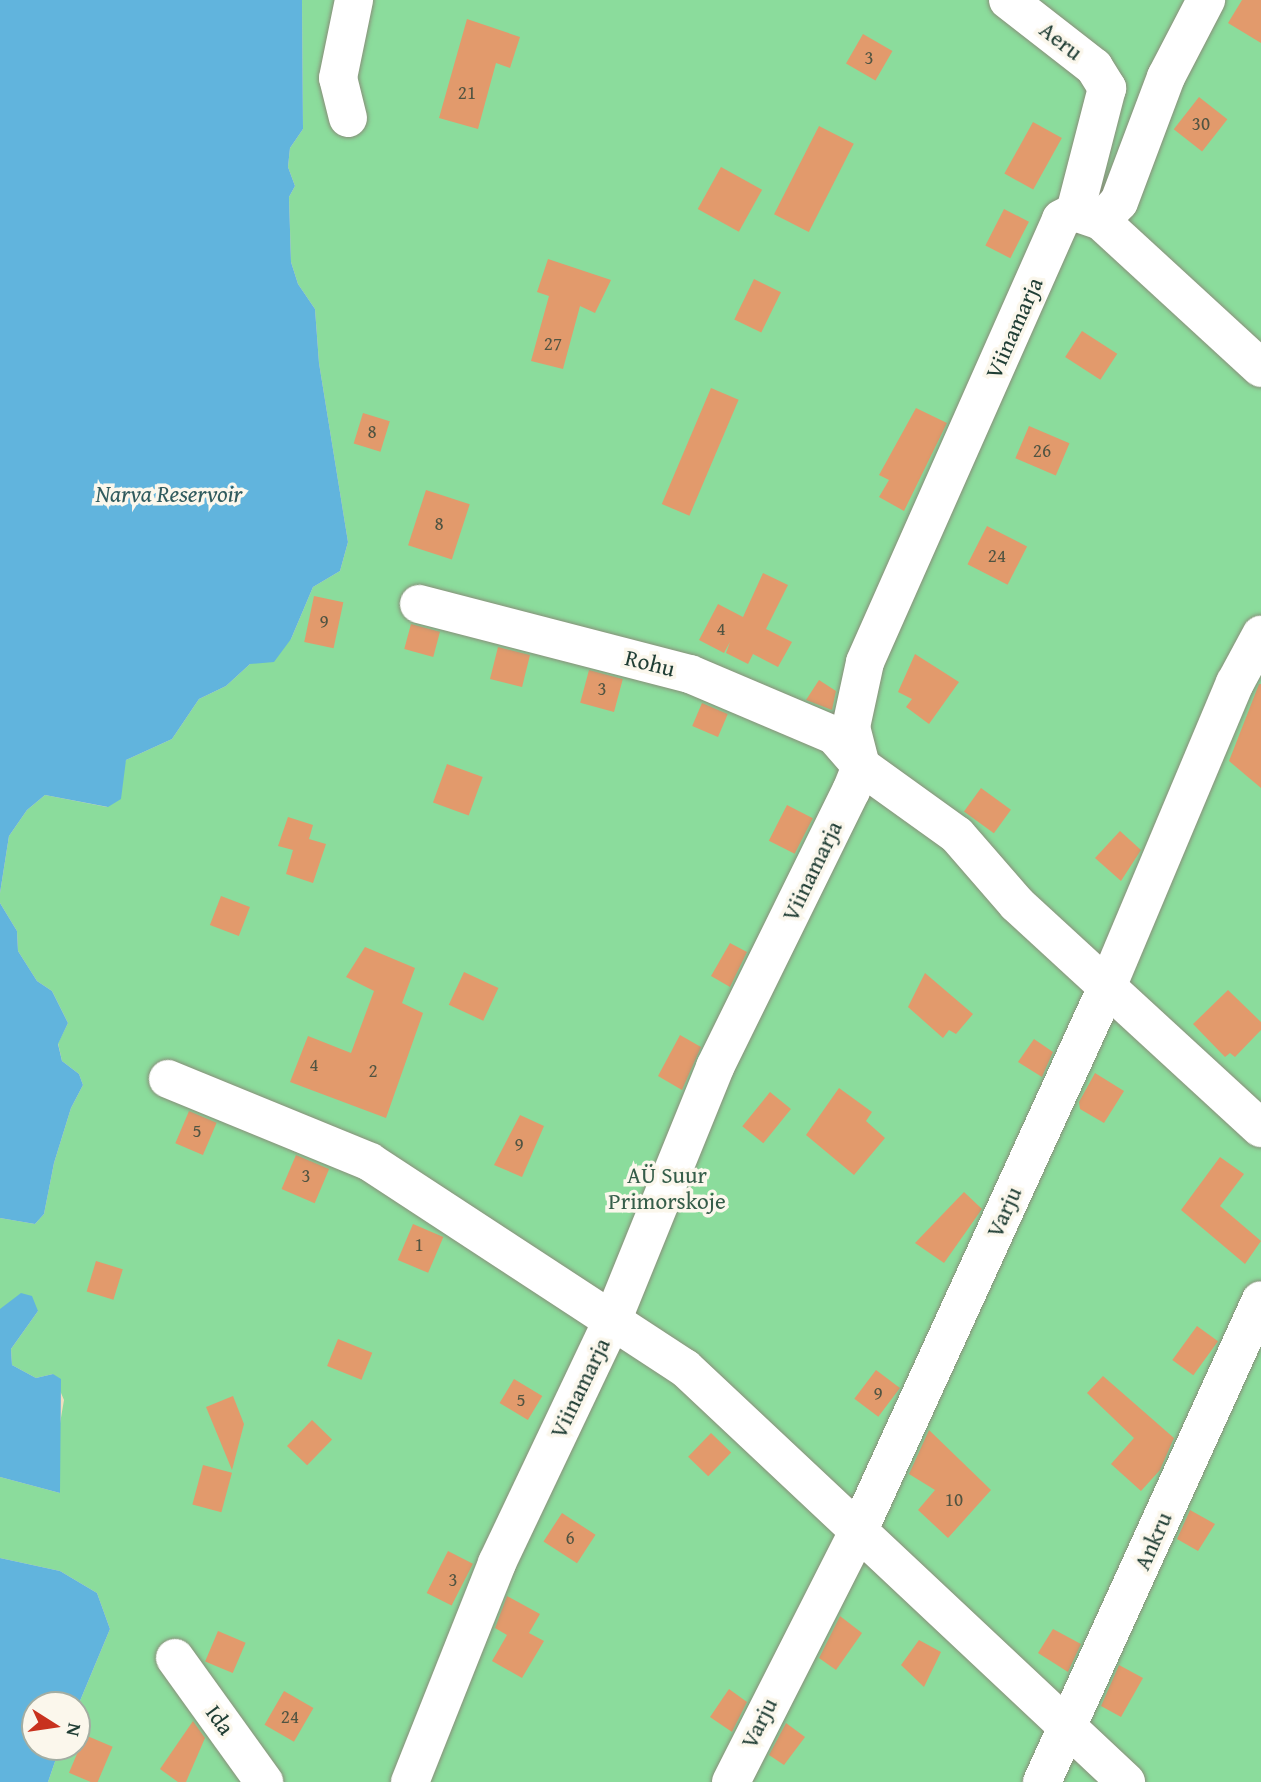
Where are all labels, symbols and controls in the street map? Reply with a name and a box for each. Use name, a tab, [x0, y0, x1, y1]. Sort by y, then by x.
street label: Aeru	[1034, 16, 1088, 66]
house number: 3	[864, 47, 874, 69]
house number: 21	[458, 82, 476, 104]
house number: 30	[1192, 113, 1210, 135]
street label: Viinamarja	[979, 273, 1049, 383]
house number: 27	[544, 333, 562, 355]
house number: 8	[367, 421, 377, 443]
house number: 26	[1033, 440, 1051, 462]
water label: Narva Reservoir	[95, 480, 243, 508]
house number: 8	[434, 513, 444, 535]
house number: 24	[988, 545, 1006, 567]
house number: 9	[319, 611, 329, 633]
house number: 4	[716, 618, 726, 640]
street label: Rohu	[622, 644, 678, 682]
house number: 3	[597, 678, 607, 700]
street label: Viinamarja	[776, 816, 848, 926]
house number: 4	[309, 1054, 319, 1076]
house number: 2	[368, 1060, 378, 1082]
house number: 5	[192, 1120, 202, 1142]
house number: 9	[514, 1134, 524, 1156]
park label: AÜ Suur Primorskoje	[608, 1161, 726, 1215]
house number: 3	[301, 1165, 311, 1187]
street label: Varju	[980, 1182, 1028, 1242]
house number: 1	[414, 1234, 424, 1256]
street label: Viinamarja	[544, 1333, 616, 1443]
house number: 9	[873, 1383, 883, 1405]
house number: 5	[516, 1389, 526, 1411]
house number: 10	[945, 1489, 963, 1511]
street label: Ankru	[1128, 1508, 1178, 1574]
house number: 6	[565, 1527, 575, 1549]
house number: 3	[448, 1569, 458, 1591]
north arrow	[21, 1691, 91, 1761]
street label: Varju	[735, 1693, 783, 1753]
street label: Ida	[200, 1700, 240, 1740]
house number: 24	[281, 1706, 299, 1728]
text: N	[60, 1721, 90, 1739]

